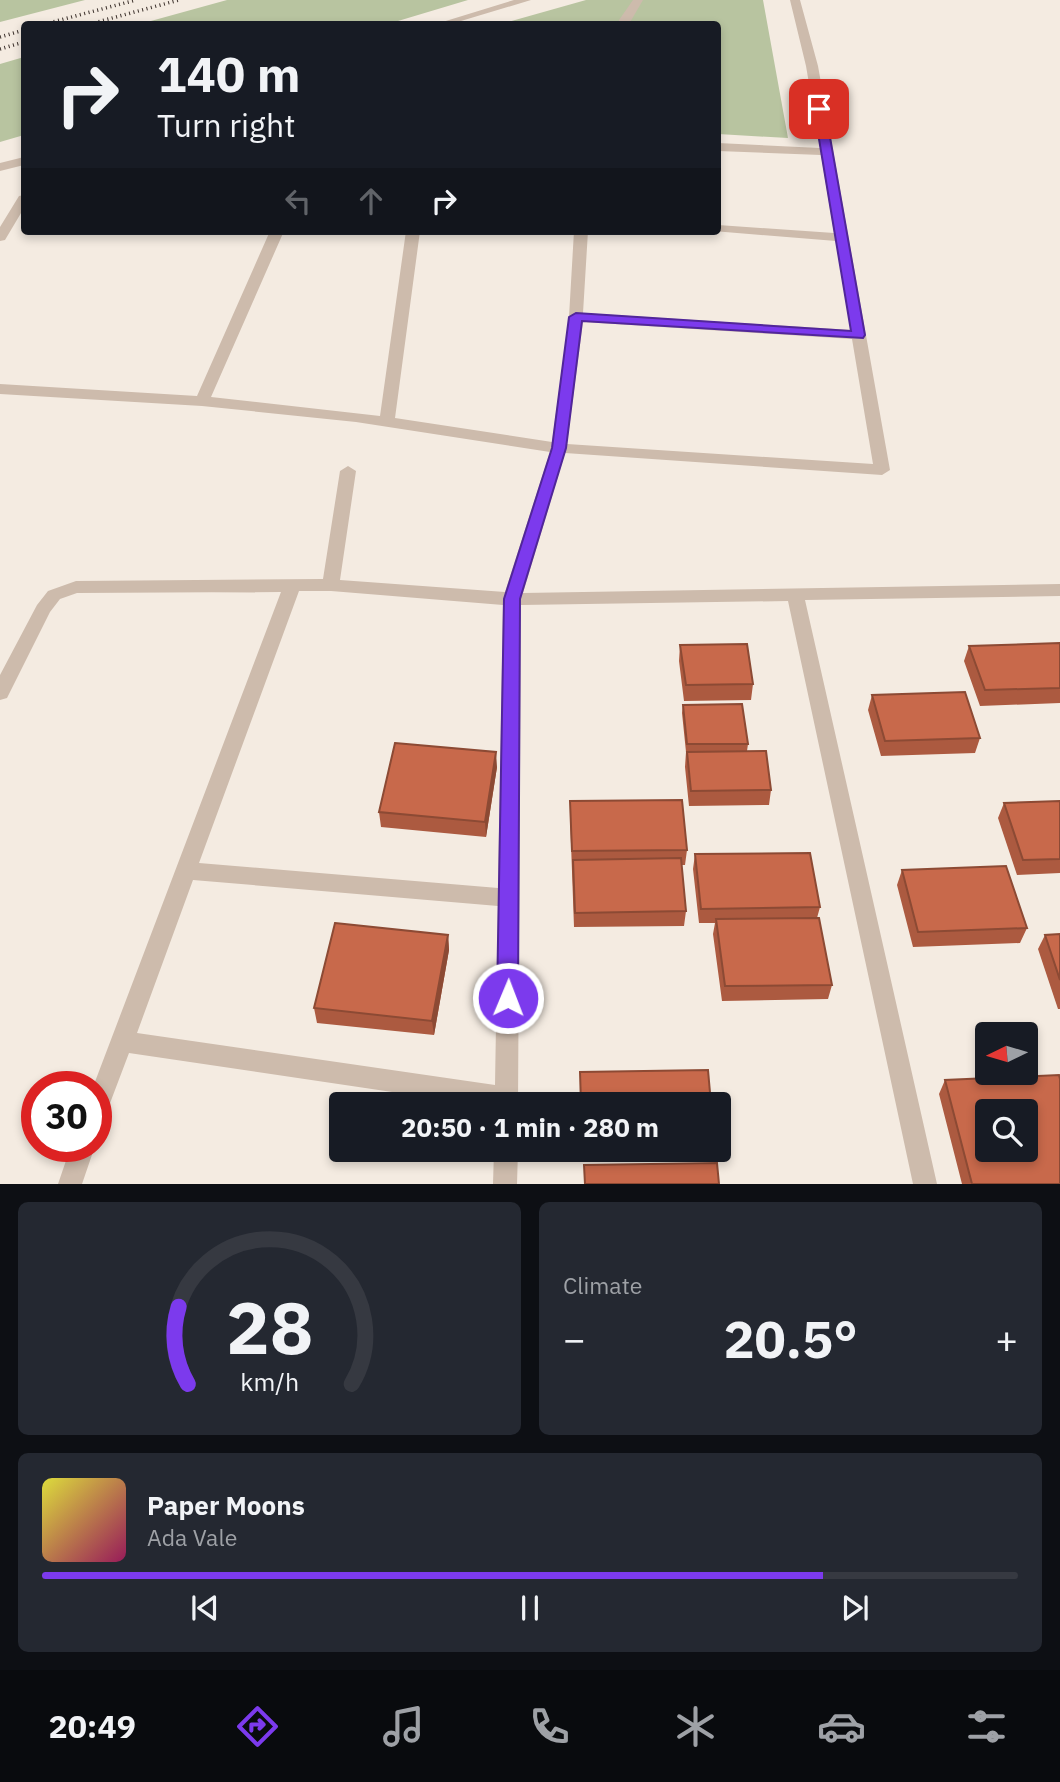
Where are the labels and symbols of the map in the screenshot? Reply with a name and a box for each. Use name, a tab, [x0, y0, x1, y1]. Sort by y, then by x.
pin	[789, 79, 849, 139]
position arrow	[471, 961, 545, 1035]
north arrow	[975, 1022, 1038, 1085]
speed limit sign: 30	[21, 1071, 112, 1162]

